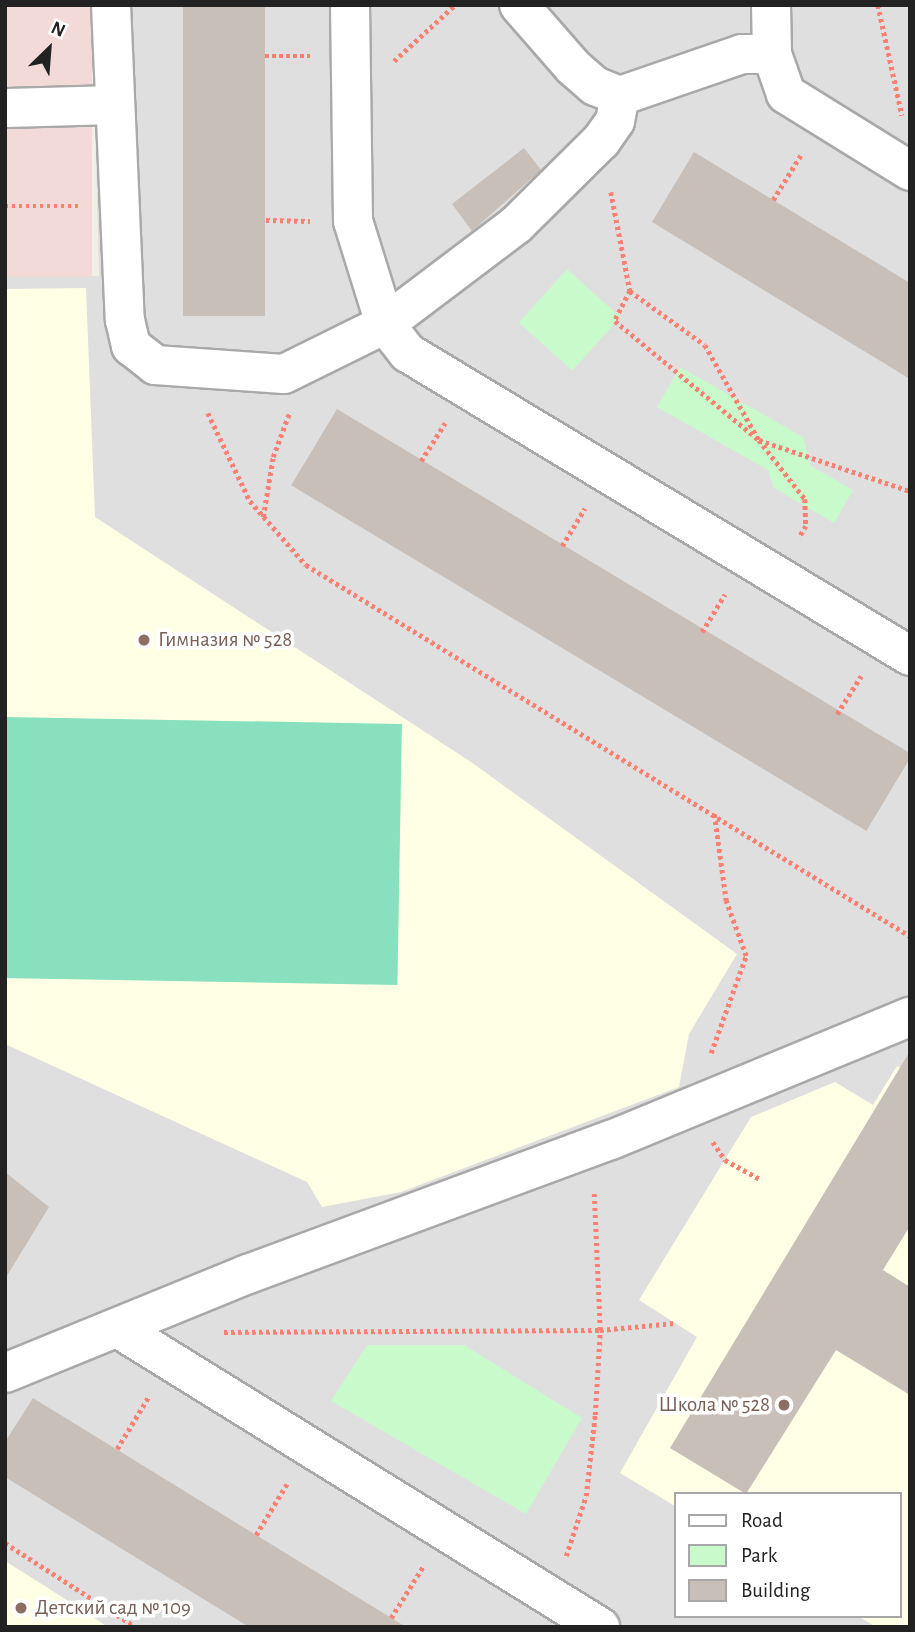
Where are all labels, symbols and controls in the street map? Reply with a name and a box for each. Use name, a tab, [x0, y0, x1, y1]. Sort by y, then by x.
north arrow	[14, 14, 84, 84]
text: N	[48, 18, 68, 41]
place label: Гимназия № 528	[158, 627, 292, 653]
marker: Гимназия № 528	[136, 632, 152, 648]
place label: Школа № 528	[658, 1392, 770, 1418]
marker: Школа № 528	[776, 1397, 792, 1413]
legend	[674, 1492, 901, 1618]
text: Road	[741, 1510, 783, 1531]
text: Park	[741, 1545, 777, 1566]
text: Building	[741, 1580, 810, 1601]
place label: Детский сад № 109	[35, 1595, 191, 1621]
marker: Детский сад № 109	[13, 1600, 29, 1616]

